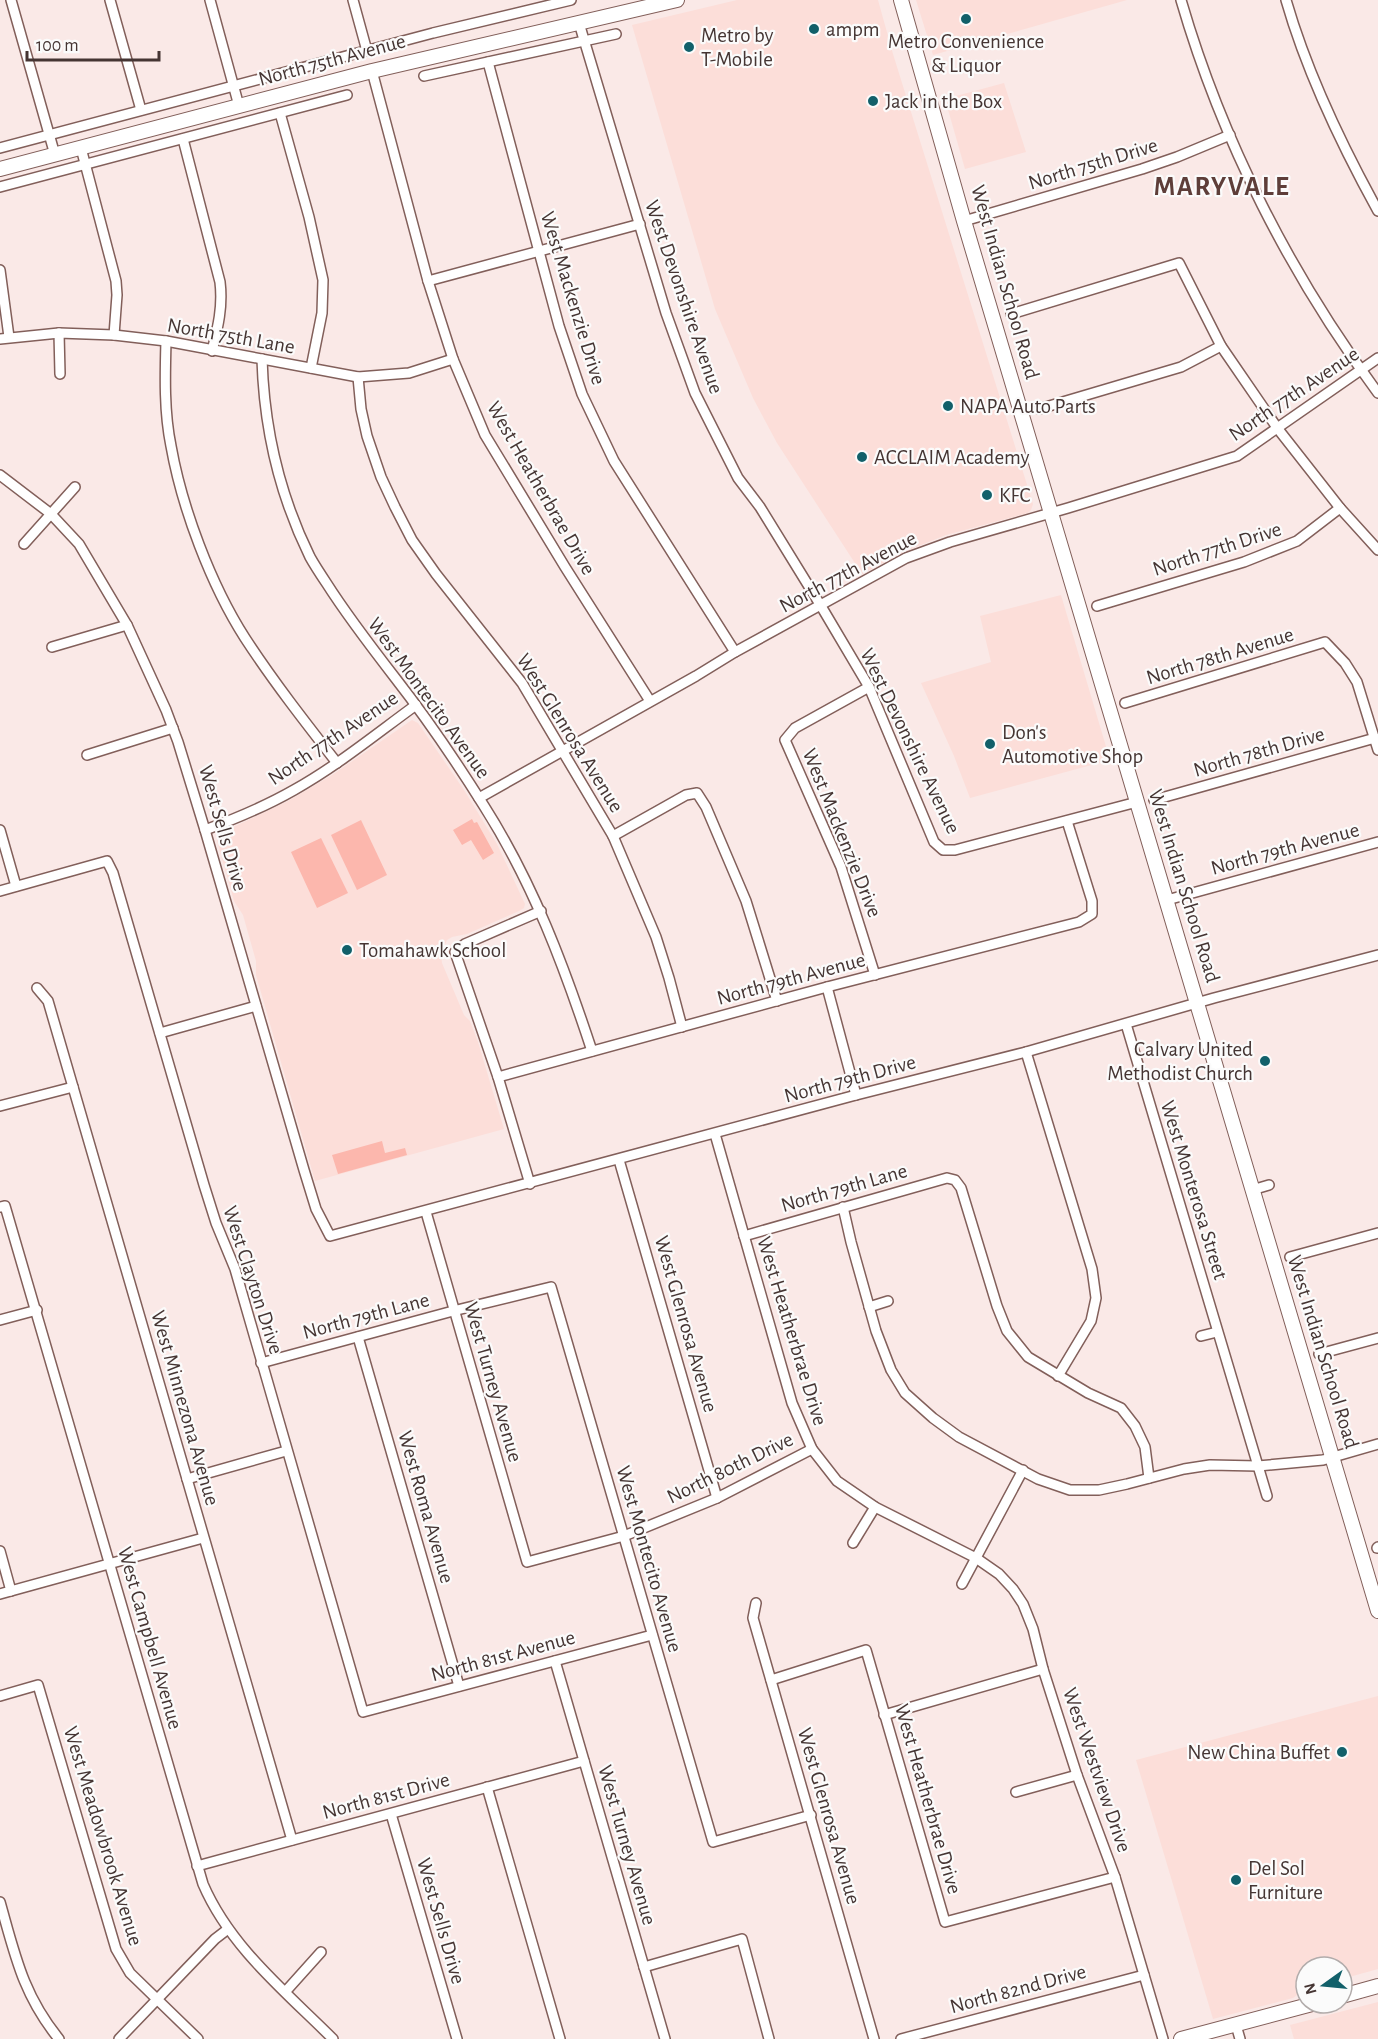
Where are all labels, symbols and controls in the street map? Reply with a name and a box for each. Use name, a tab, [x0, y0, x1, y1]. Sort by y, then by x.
marker: Metro Convenience & Liquor	[959, 12, 973, 26]
place label: ampm	[826, 19, 880, 40]
marker: ampm	[807, 22, 821, 36]
scale bar	[27, 24, 159, 62]
place label: Metro by T-Mobile	[701, 25, 774, 70]
street label: North 75th Avenue	[256, 30, 408, 90]
place label: Metro Convenience & Liquor	[888, 31, 1044, 76]
text: 100 m	[36, 37, 79, 55]
marker: Metro by T-Mobile	[682, 40, 696, 54]
place label: Jack in the Box	[885, 91, 1002, 112]
marker: Jack in the Box	[866, 94, 880, 108]
street label: North 75th Drive	[1026, 134, 1160, 194]
district label: MARYVALE	[1154, 173, 1290, 200]
street label: West Indian School Road	[967, 182, 1043, 382]
street label: West Devonshire Avenue	[641, 198, 727, 396]
street label: West Mackenzie Drive	[537, 209, 609, 387]
street label: North 75th Lane	[166, 314, 296, 358]
street label: North 77th Avenue	[1225, 343, 1363, 445]
place label: NAPA Auto Parts	[960, 396, 1096, 417]
street label: West Heatherbrae Drive	[483, 398, 599, 578]
marker: NAPA Auto Parts	[941, 399, 955, 413]
place label: ACCLAIM Academy	[874, 447, 1029, 468]
marker: ACCLAIM Academy	[855, 450, 869, 464]
place label: KFC	[999, 485, 1031, 506]
marker: KFC	[980, 488, 994, 502]
street label: North 77th Drive	[1150, 518, 1284, 580]
street label: North 77th Avenue	[776, 527, 920, 617]
street label: West Montecito Avenue	[364, 614, 494, 782]
street label: North 78th Avenue	[1144, 624, 1296, 688]
street label: West Devonshire Avenue	[856, 645, 964, 837]
street label: West Glenrosa Avenue	[513, 650, 627, 816]
street label: North 77th Avenue	[264, 687, 402, 789]
place label: Don's Automotive Shop	[1002, 722, 1143, 767]
street label: North 78th Drive	[1191, 723, 1327, 781]
marker: Don's Automotive Shop	[983, 737, 997, 751]
street label: West Mackenzie Drive	[799, 746, 885, 920]
street label: West Sells Drive	[195, 763, 251, 893]
street label: West Indian School Road	[1145, 787, 1223, 985]
street label: North 79th Avenue	[1208, 819, 1362, 879]
place label: Tomahawk School	[359, 940, 506, 961]
marker: Tomahawk School	[340, 943, 354, 957]
street label: North 79th Avenue	[714, 949, 868, 1009]
place label: Calvary United Methodist Church	[1107, 1039, 1253, 1084]
street label: North 79th Drive	[782, 1051, 918, 1107]
marker: Calvary United Methodist Church	[1258, 1054, 1272, 1068]
street label: West Monterosa Street	[1157, 1098, 1231, 1282]
street label: North 79th Lane	[778, 1160, 910, 1216]
street label: West Clayton Drive	[219, 1203, 287, 1357]
street label: West Glenrosa Avenue	[651, 1233, 721, 1415]
street label: West Heatherbrae Drive	[753, 1234, 831, 1428]
street label: West Indian School Road	[1284, 1253, 1362, 1451]
street label: North 79th Lane	[300, 1289, 432, 1343]
street label: West Turney Avenue	[460, 1299, 526, 1465]
street label: West Minnezona Avenue	[147, 1308, 223, 1508]
street label: West Roma Avenue	[394, 1428, 458, 1586]
street label: North 80th Drive	[664, 1428, 796, 1508]
street label: West Montecito Avenue	[612, 1463, 686, 1655]
street label: West Campbell Avenue	[114, 1544, 186, 1732]
street label: North 81st Avenue	[429, 1627, 577, 1685]
street label: West Westview Drive	[1059, 1685, 1135, 1855]
street label: West Heatherbrae Drive	[891, 1702, 965, 1896]
street label: West Meadowbrook Avenue	[60, 1724, 146, 1948]
street label: West Glenrosa Avenue	[794, 1725, 864, 1907]
place label: New China Buffet	[1187, 1742, 1330, 1763]
marker: New China Buffet	[1335, 1745, 1349, 1759]
street label: West Turney Avenue	[594, 1762, 660, 1928]
street label: North 81st Drive	[320, 1769, 452, 1823]
street label: West Sells Drive	[413, 1856, 469, 1986]
place label: Del Sol Furniture	[1248, 1858, 1323, 1903]
marker: Del Sol Furniture	[1229, 1873, 1243, 1887]
north arrow	[1294, 1955, 1354, 2015]
street label: North 82nd Drive	[948, 1961, 1088, 2017]
text: N	[1301, 1981, 1320, 1996]

